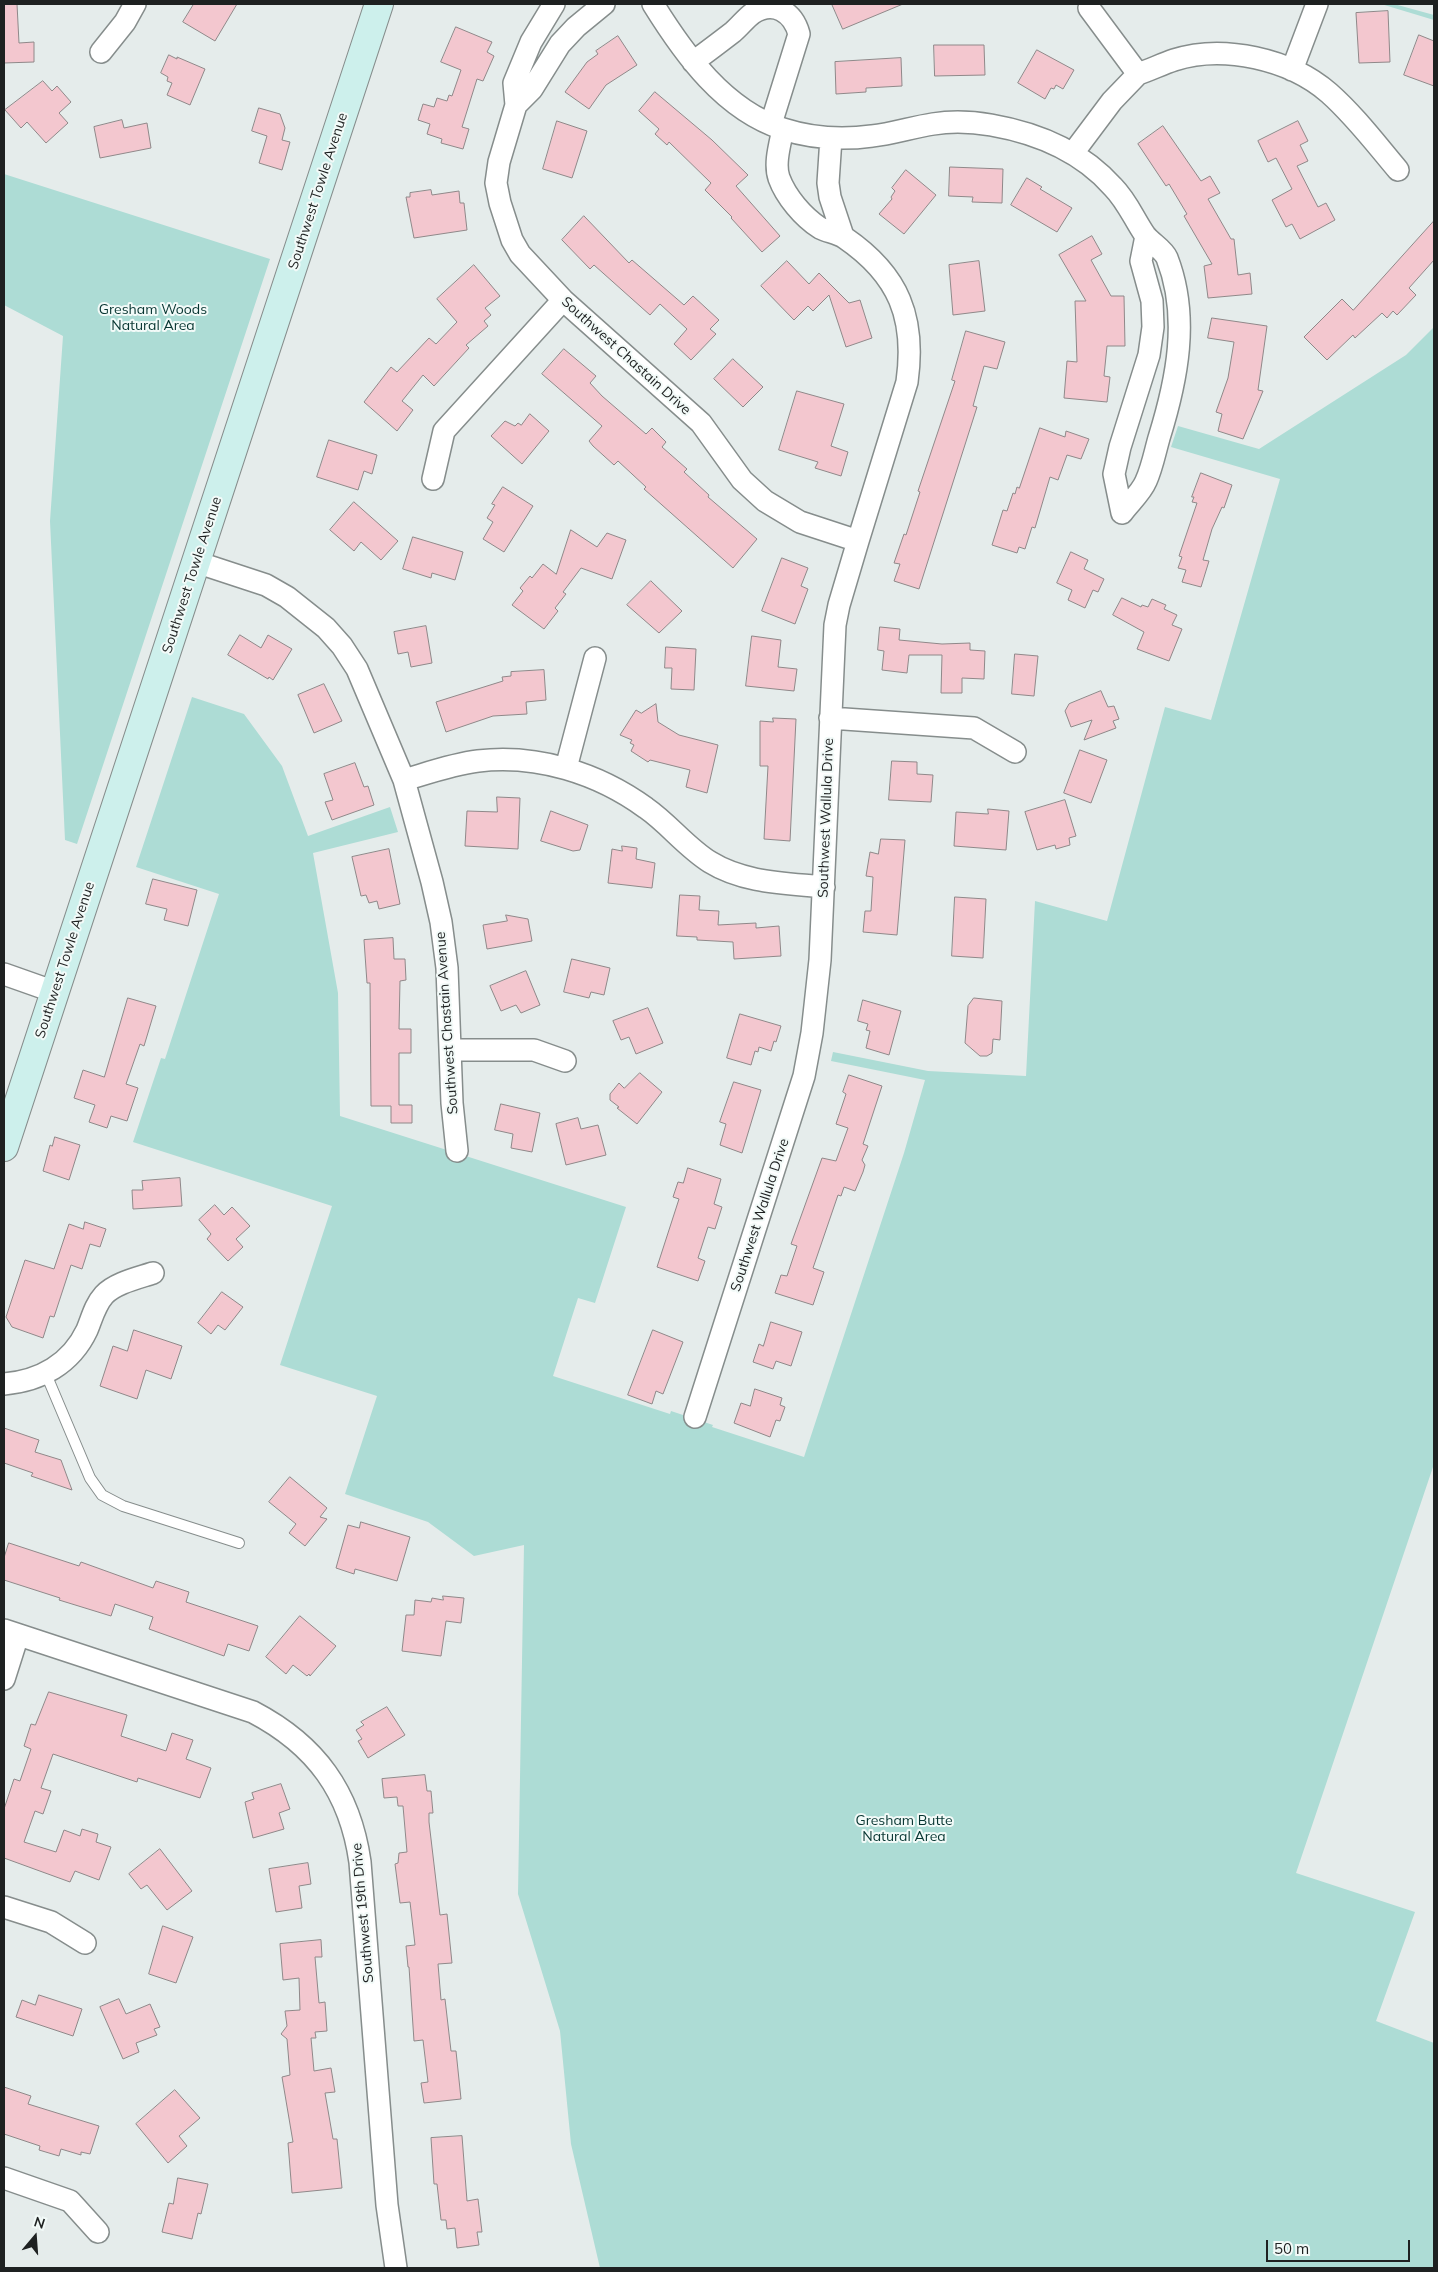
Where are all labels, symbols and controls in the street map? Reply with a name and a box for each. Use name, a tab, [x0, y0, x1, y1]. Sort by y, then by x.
street label: Southwest Towle Avenue	[285, 111, 351, 271]
street label: Southwest Chastain Drive	[558, 293, 694, 419]
park label: Gresham Woods Natural Area	[99, 302, 207, 334]
street label: Southwest Towle Avenue	[159, 495, 225, 655]
street label: Southwest Wallula Drive	[815, 738, 837, 898]
street label: Southwest Towle Avenue	[32, 880, 98, 1040]
street label: Southwest Chastain Avenue	[432, 931, 462, 1115]
street label: Southwest Wallula Drive	[727, 1136, 793, 1294]
park label: Gresham Butte Natural Area	[855, 1813, 953, 1845]
street label: Southwest 19th Drive	[349, 1842, 377, 1984]
north arrow	[10, 2212, 60, 2262]
text: N	[32, 2213, 47, 2233]
scale bar	[1268, 2230, 1412, 2262]
text: 50 m	[1274, 2239, 1309, 2258]

